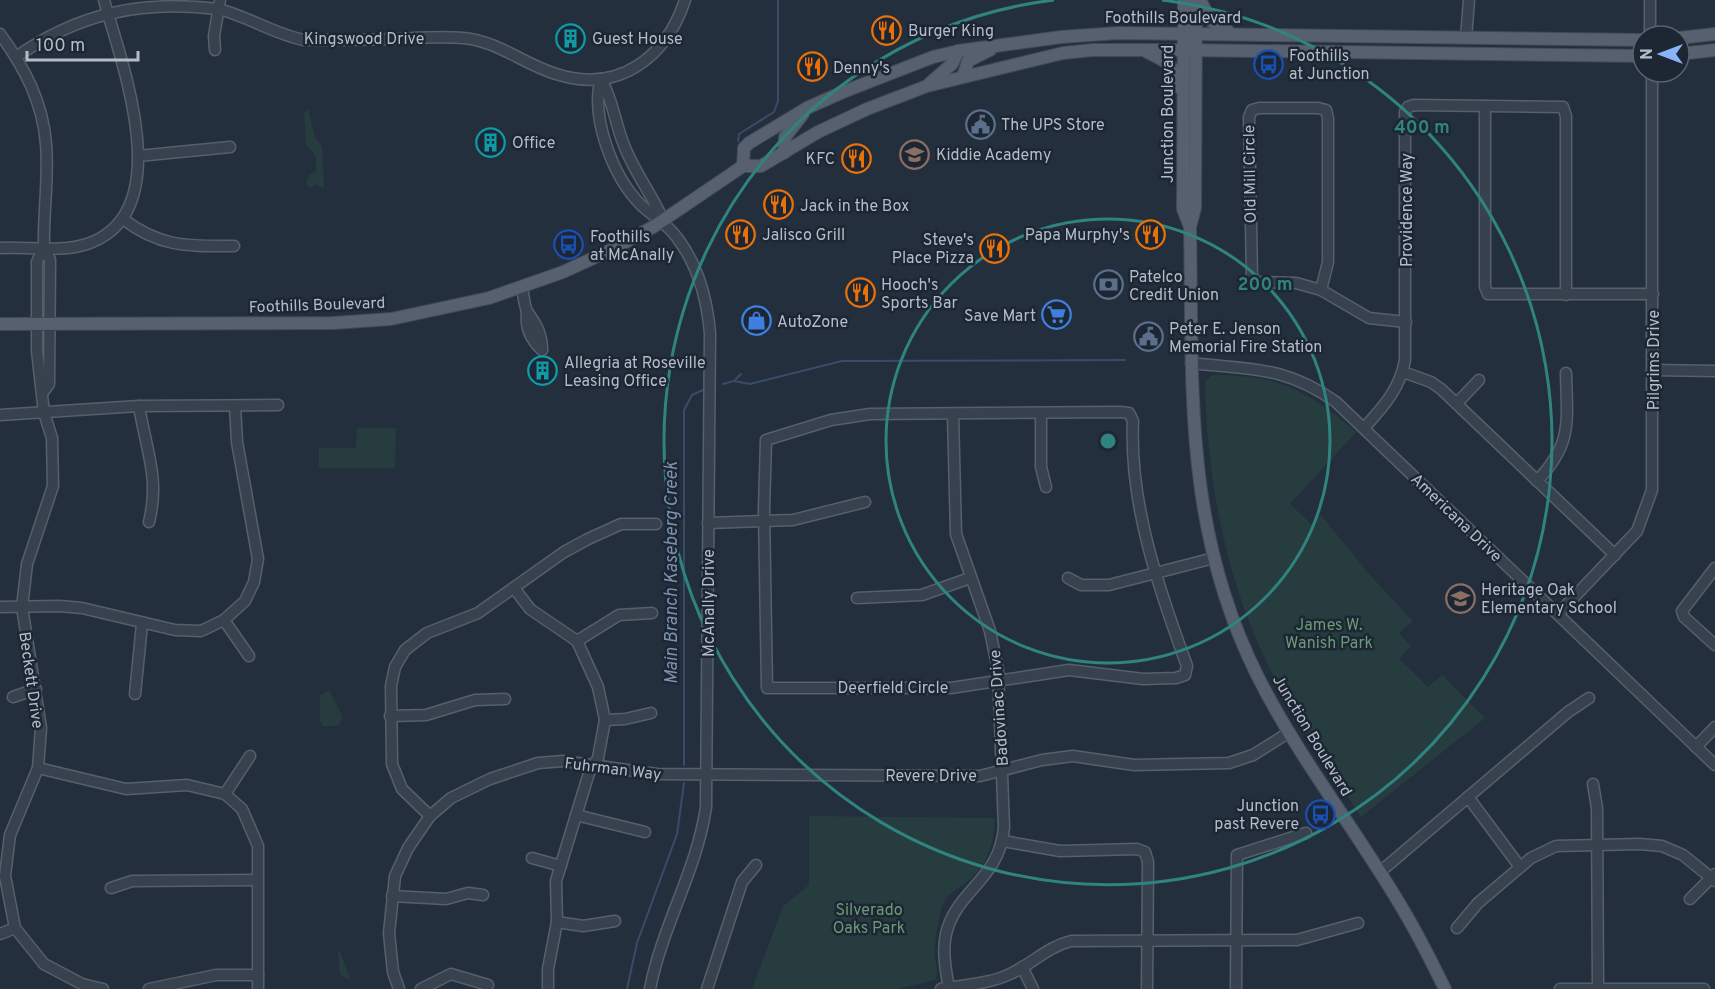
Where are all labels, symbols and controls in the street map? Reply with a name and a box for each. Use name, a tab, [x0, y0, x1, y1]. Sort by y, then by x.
street label: Foothills Boulevard	[1105, 9, 1241, 29]
restaurant icon: Burger King	[871, 14, 903, 46]
building icon: Guest House	[555, 22, 587, 54]
place label: Burger King	[908, 22, 994, 42]
scale bar	[27, 24, 138, 62]
north arrow	[1631, 24, 1691, 84]
street label: Kingswood Drive	[304, 30, 424, 50]
place label: Guest House	[592, 30, 683, 50]
text: 100 m	[36, 35, 85, 58]
street label: Junction Boulevard	[1159, 45, 1179, 183]
place label: Foothills at Junction	[1289, 47, 1370, 85]
bus stop icon: Foothills at Junction	[1252, 48, 1284, 80]
text: N	[1638, 48, 1658, 60]
restaurant icon: Denny's	[796, 51, 828, 83]
place label: Denny's	[833, 59, 890, 79]
public building icon: The UPS Store	[964, 108, 996, 140]
place label: The UPS Store	[1001, 116, 1105, 136]
text: 400 m	[1394, 117, 1450, 140]
street label: Old Mill Circle	[1240, 124, 1262, 224]
building icon: Office	[475, 126, 507, 158]
place label: Office	[512, 134, 555, 154]
school or university icon: Kiddie Academy	[899, 138, 931, 170]
restaurant icon: KFC	[840, 142, 872, 174]
place label: Kiddie Academy	[936, 146, 1051, 166]
place label: KFC	[806, 150, 835, 170]
street label: Providence Way	[1398, 153, 1418, 267]
restaurant icon: Jack in the Box	[763, 189, 795, 221]
place label: Jack in the Box	[800, 197, 909, 217]
restaurant icon: Jalisco Grill	[725, 218, 757, 250]
restaurant icon: Papa Murphy's	[1135, 218, 1167, 250]
place label: Jalisco Grill	[762, 226, 845, 246]
place label: Papa Murphy's	[1025, 226, 1130, 246]
place label: Foothills at McAnally	[590, 228, 674, 266]
bus stop icon: Foothills at McAnally	[553, 229, 585, 261]
place label: Steve's Place Pizza	[892, 231, 974, 269]
restaurant icon: Steve's Place Pizza	[979, 232, 1011, 264]
place label: Patelco Credit Union	[1129, 268, 1219, 306]
bank icon: Patelco Credit Union	[1092, 269, 1124, 301]
text: 200 m	[1237, 274, 1293, 297]
place label: Hooch's Sports Bar	[881, 276, 958, 314]
restaurant icon: Hooch's Sports Bar	[844, 277, 876, 309]
street label: Foothills Boulevard	[249, 294, 386, 318]
supermarket icon: Save Mart	[1041, 299, 1073, 331]
shop icon: AutoZone	[740, 305, 772, 337]
place label: Save Mart	[964, 307, 1036, 327]
street label: Pilgrims Drive	[1645, 310, 1665, 410]
place label: AutoZone	[777, 313, 848, 333]
place label: Peter E. Jenson Memorial Fire Station	[1169, 320, 1322, 358]
public building icon: Peter E. Jenson Memorial Fire Station	[1132, 321, 1164, 353]
place label: Allegria at Roseville Leasing Office	[564, 354, 706, 392]
building icon: Allegria at Roseville Leasing Office	[527, 355, 559, 387]
centre of rings	[1098, 431, 1118, 451]
water label: Main Branch Kaseberg Creek	[661, 461, 684, 684]
street label: Americana Drive	[1406, 470, 1505, 567]
street label: McAnally Drive	[700, 549, 720, 657]
place label: Heritage Oak Elementary School	[1481, 581, 1617, 619]
school or university icon: Heritage Oak Elementary School	[1444, 582, 1476, 614]
park label: James W. Wanish Park	[1285, 616, 1373, 654]
street label: Beckett Drive	[13, 631, 47, 730]
street label: Badovinac Drive	[986, 649, 1014, 767]
street label: Junction Boulevard	[1267, 671, 1356, 801]
street label: Deerfield Circle	[838, 679, 948, 699]
street label: Fuhrman Way	[563, 754, 662, 786]
street label: Revere Drive	[885, 767, 977, 787]
place label: Junction past Revere	[1214, 797, 1299, 835]
bus stop icon: Junction past Revere	[1304, 798, 1336, 830]
park label: Silverado Oaks Park	[833, 901, 905, 939]

